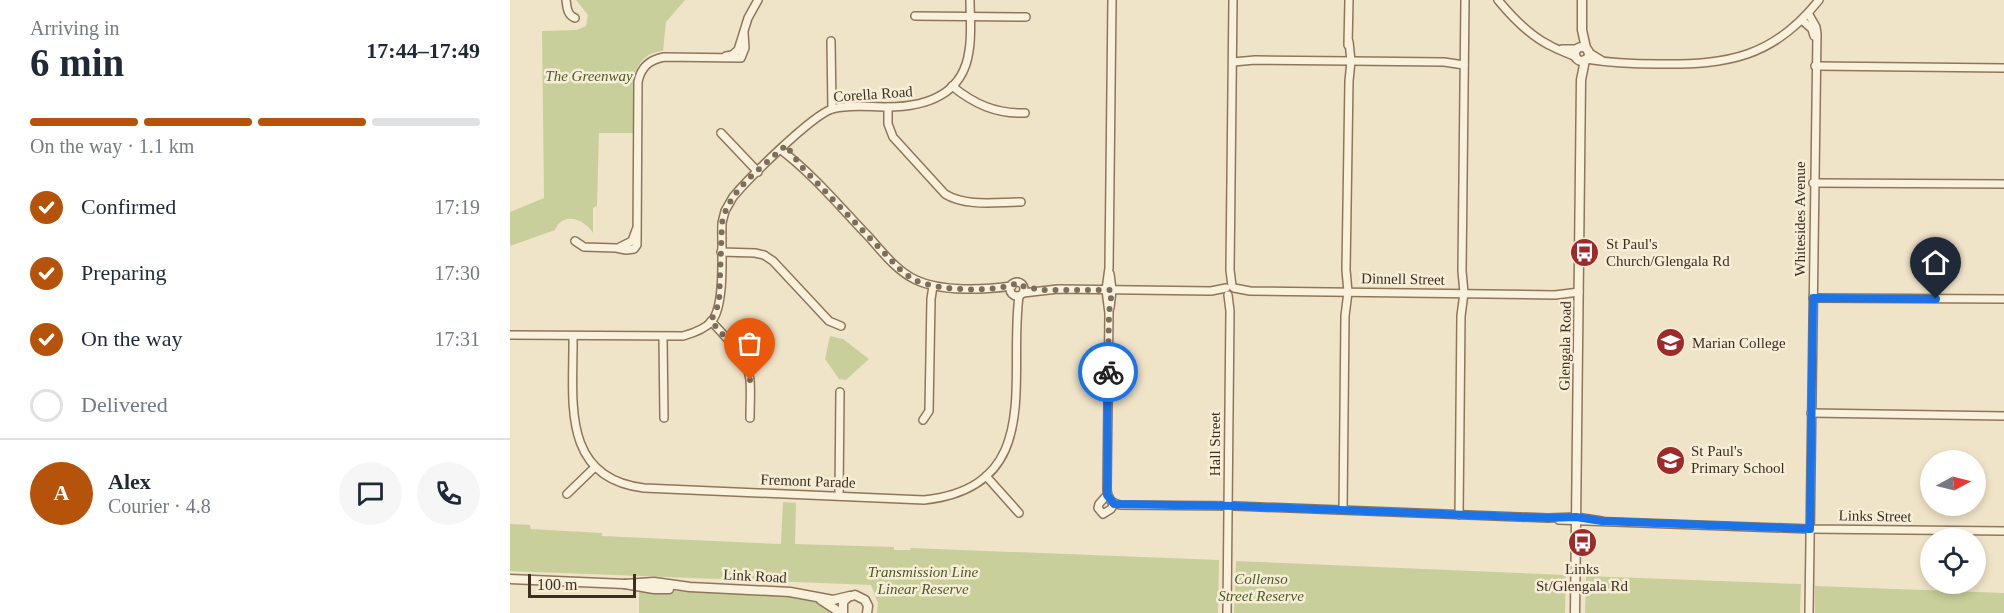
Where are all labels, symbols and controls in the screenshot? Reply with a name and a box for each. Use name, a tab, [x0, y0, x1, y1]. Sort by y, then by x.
text: Arriving in	[30, 17, 119, 39]
text: 17:44–17:49	[366, 38, 480, 63]
text: 6 min	[30, 41, 124, 84]
park label: The Greenway	[545, 68, 633, 84]
street label: Corella Road	[833, 83, 914, 105]
text: On the way · 1.1 km	[30, 135, 194, 157]
street label: Whitesides Avenue	[1792, 161, 1808, 277]
icon: check	[30, 191, 63, 224]
text: Confirmed	[81, 194, 176, 219]
text: 17:19	[434, 196, 480, 218]
place label: St Paul's Church/Glengala Rd	[1606, 236, 1730, 269]
bus stop icon: St Paul's Church/Glengala Rd	[1569, 237, 1601, 269]
pin	[1910, 237, 1961, 299]
icon: home	[1919, 246, 1952, 279]
icon: check	[30, 257, 63, 290]
text: Preparing	[81, 260, 167, 285]
text: 17:30	[434, 262, 480, 284]
street label: Dinnell Street	[1361, 270, 1446, 288]
street label: Glengala Road	[1556, 301, 1574, 391]
pin	[724, 318, 775, 380]
icon: check	[30, 323, 63, 356]
text: On the way	[81, 326, 182, 351]
icon: bag	[733, 327, 766, 360]
school or university icon: Marian College	[1655, 327, 1687, 359]
text: 17:31	[434, 328, 480, 350]
place label: Marian College	[1692, 335, 1786, 351]
courier	[1078, 342, 1138, 402]
icon: bike	[1092, 356, 1125, 389]
text: Delivered	[81, 392, 168, 417]
street label: Hall Street	[1207, 411, 1223, 476]
place label: St Paul's Primary School	[1691, 443, 1785, 476]
school or university icon: St Paul's Primary School	[1654, 444, 1686, 476]
north arrow	[1920, 450, 1986, 516]
map controls	[1920, 450, 1986, 594]
button: chat	[339, 462, 402, 525]
button: phone	[417, 462, 480, 525]
text: Alex	[108, 469, 151, 494]
street label: Fremont Parade	[760, 471, 856, 491]
text: A	[54, 480, 69, 505]
text: Courier · 4.8	[108, 495, 211, 517]
street label: Links Street	[1838, 507, 1912, 525]
bus stop icon: Links St/Glengala Rd	[1566, 526, 1598, 558]
button: locate	[1920, 528, 1986, 594]
place label: Links St/Glengala Rd	[1536, 561, 1629, 594]
park label: Transmission Line Linear Reserve	[868, 564, 979, 597]
street label: Link Road	[723, 566, 788, 586]
scale bar	[528, 571, 636, 598]
park label: Collenso Street Reserve	[1218, 571, 1304, 604]
text: 100 m	[537, 576, 577, 593]

